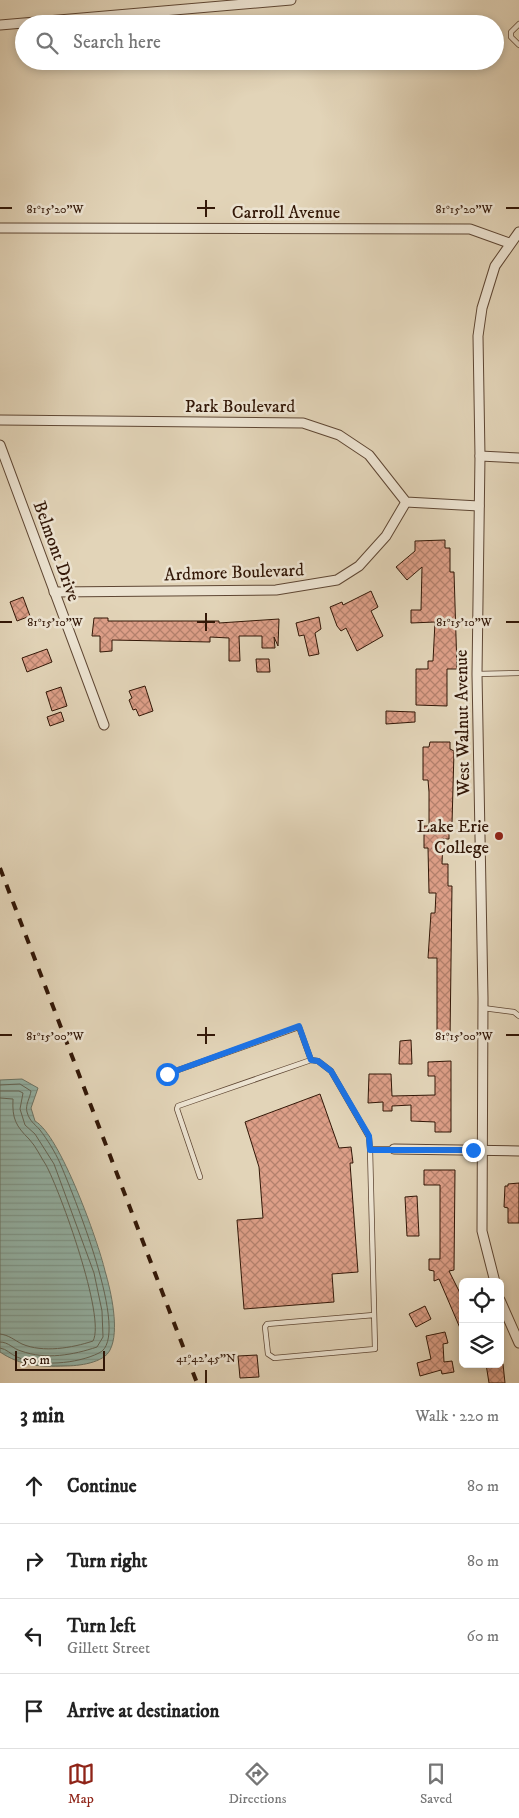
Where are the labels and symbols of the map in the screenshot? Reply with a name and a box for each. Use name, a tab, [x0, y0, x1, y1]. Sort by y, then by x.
text: 81°15'20"W	[27, 202, 84, 217]
street label: Carroll Avenue	[232, 202, 340, 224]
text: 81°15'20"W	[436, 202, 493, 217]
street label: Park Boulevard	[185, 396, 295, 418]
street label: Belmont Drive	[28, 498, 84, 605]
street label: Ardmore Boulevard	[164, 560, 304, 586]
text: 81°15'10"W	[27, 615, 84, 630]
text: 81°15'10"W	[436, 615, 493, 630]
street label: West Walnut Avenue	[451, 649, 475, 798]
place label: Lake Erie College	[417, 816, 489, 859]
marker: Lake Erie College	[493, 830, 505, 842]
text: 81°15'00"W	[26, 1029, 85, 1044]
text: 81°15'00"W	[435, 1029, 494, 1044]
route start	[156, 1063, 179, 1086]
route end	[462, 1139, 485, 1162]
scale bar	[15, 1348, 105, 1371]
text: 41°42'45"N	[176, 1351, 236, 1366]

